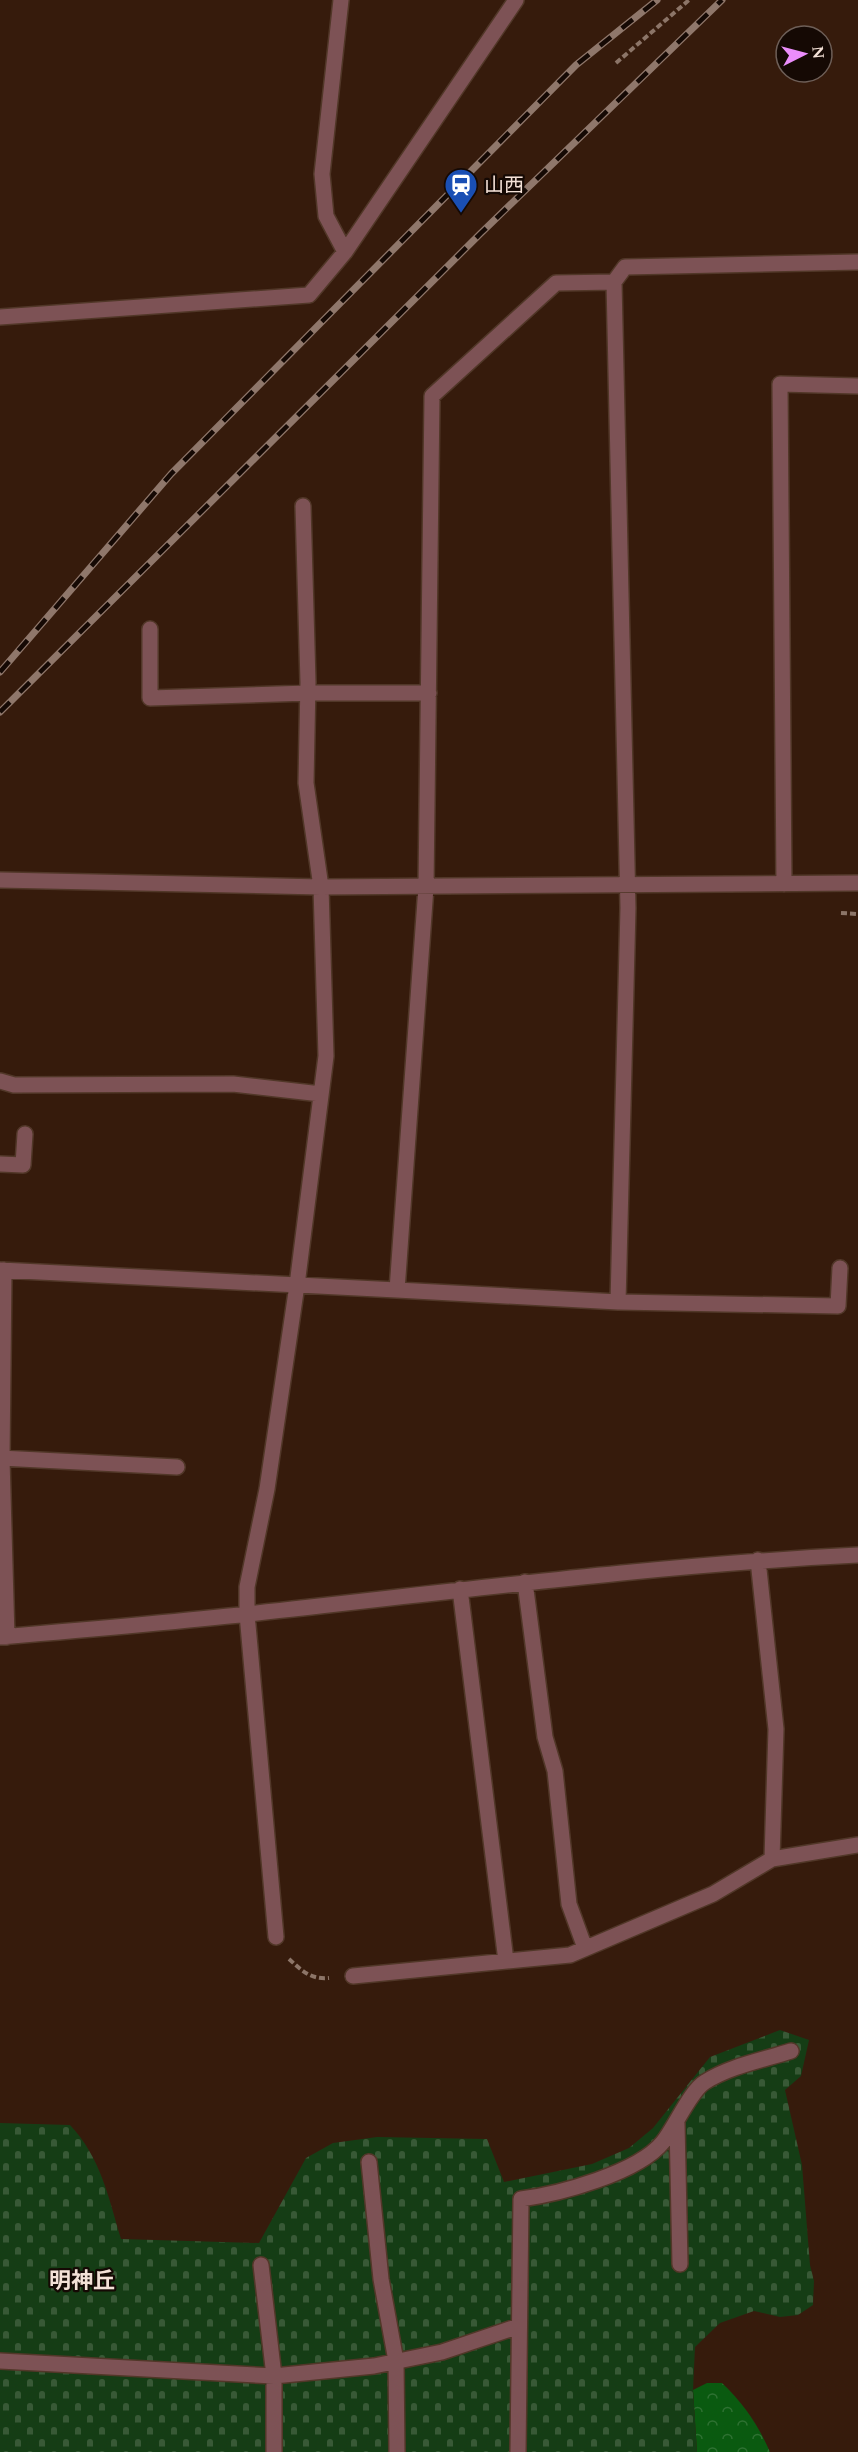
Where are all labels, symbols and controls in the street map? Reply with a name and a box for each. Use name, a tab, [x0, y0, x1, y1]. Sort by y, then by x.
north arrow	[774, 24, 834, 84]
text: N	[805, 45, 831, 60]
station icon: 山西	[443, 167, 479, 214]
place label: 山西	[484, 171, 524, 201]
district label: 明神丘	[49, 2265, 115, 2298]

